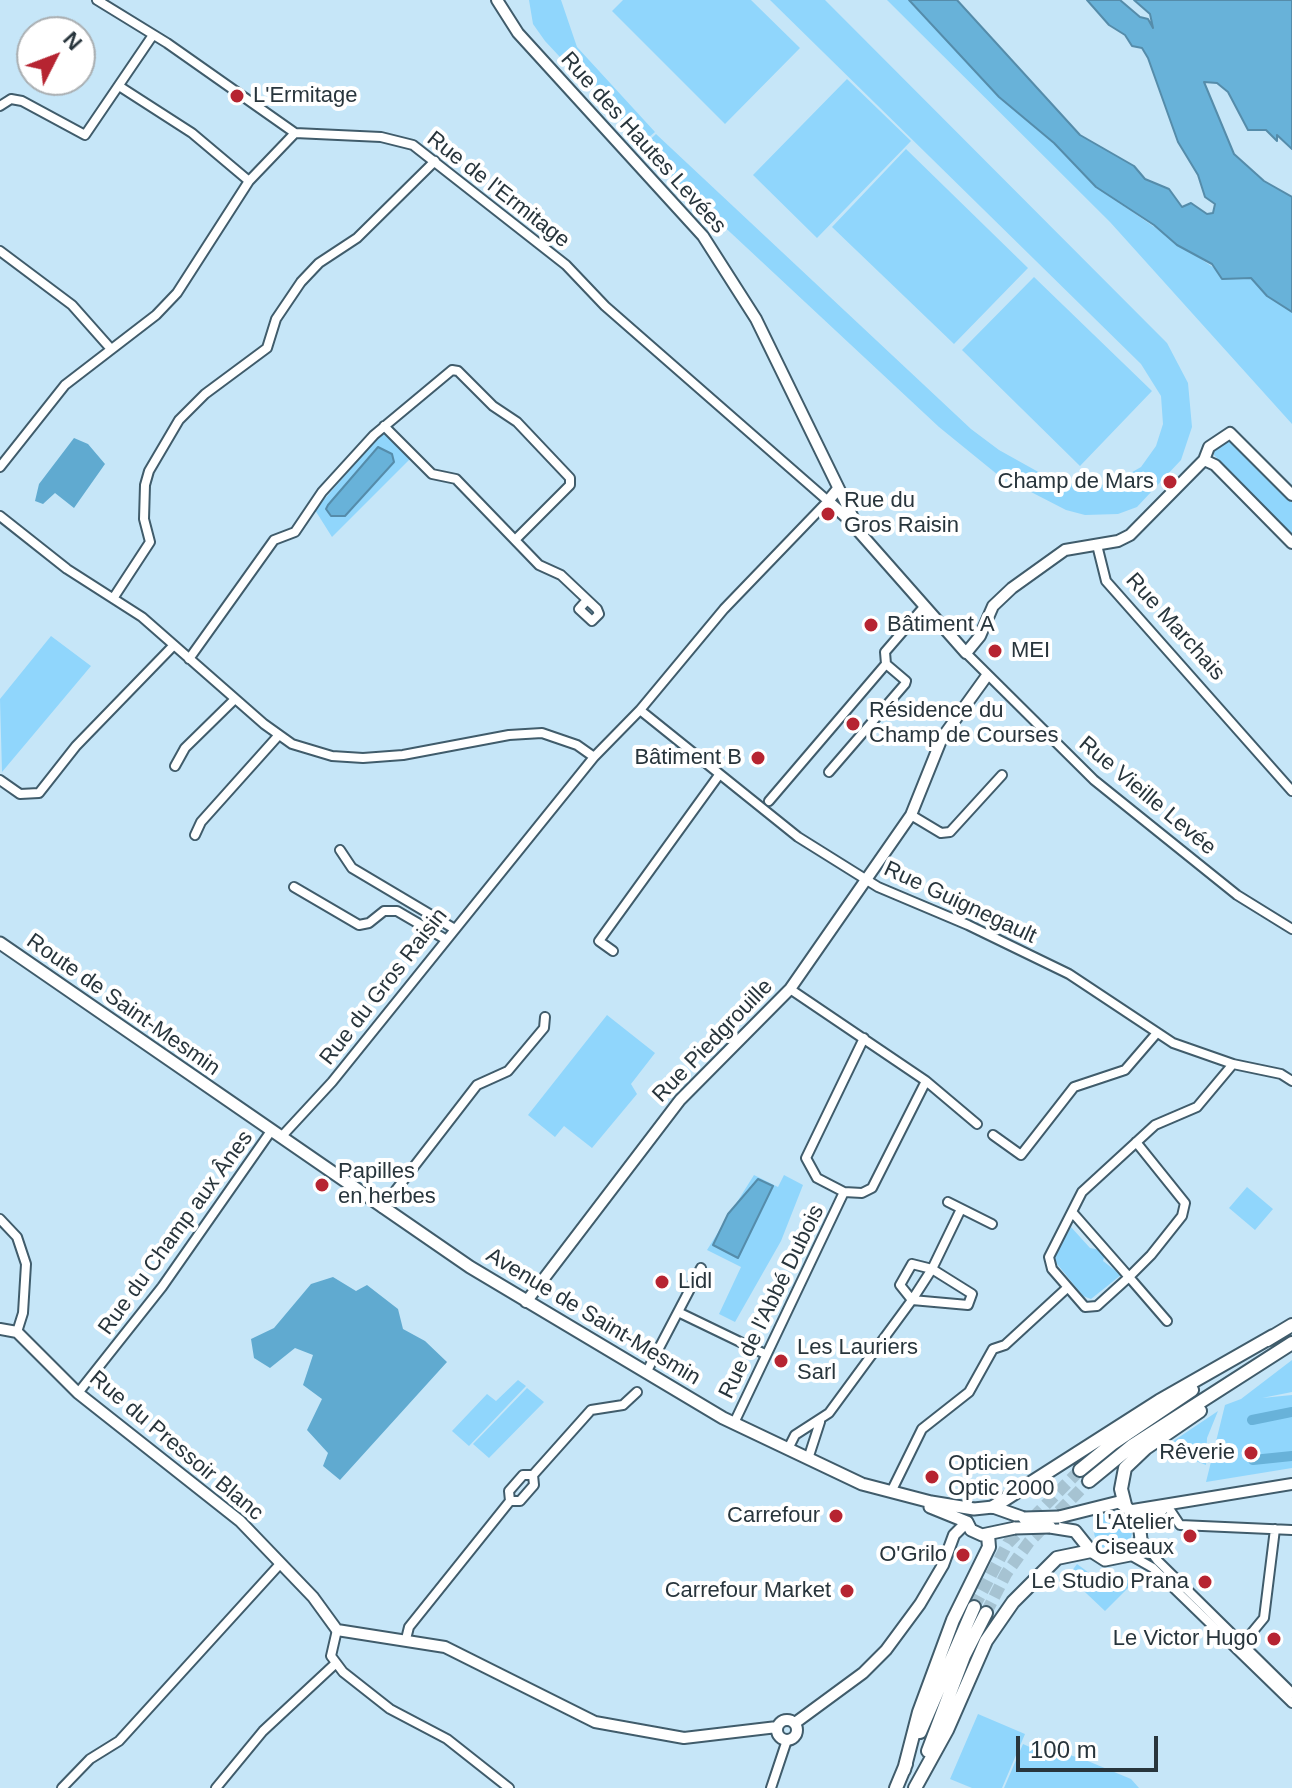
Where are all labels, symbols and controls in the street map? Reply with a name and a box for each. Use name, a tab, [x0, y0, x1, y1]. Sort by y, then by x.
north arrow	[16, 16, 96, 96]
text: N	[58, 27, 87, 55]
street label: Rue des Hautes Levées	[555, 47, 731, 239]
place label: L'Ermitage	[253, 83, 357, 109]
marker: L'Ermitage	[228, 87, 246, 105]
street label: Rue de l'Ermitage	[421, 126, 575, 254]
place label: Champ de Mars	[997, 469, 1154, 495]
marker: Champ de Mars	[1161, 473, 1179, 491]
place label: Rue du Gros Raisin	[844, 488, 959, 540]
marker: Rue du Gros Raisin	[819, 505, 837, 523]
street label: Rue Marchais	[1120, 568, 1230, 686]
place label: Bâtiment A	[887, 612, 995, 638]
marker: Bâtiment A	[862, 616, 880, 634]
place label: MEI	[1011, 638, 1050, 664]
marker: MEI	[986, 642, 1004, 660]
place label: Résidence du Champ de Courses	[869, 698, 1059, 750]
marker: Résidence du Champ de Courses	[844, 715, 862, 733]
street label: Rue Vieille Levée	[1073, 731, 1221, 861]
place label: Bâtiment B	[634, 745, 742, 771]
marker: Bâtiment B	[749, 749, 767, 767]
street label: Rue Guignegault	[880, 856, 1040, 950]
street label: Rue du Gros Raisin	[315, 903, 453, 1071]
street label: Route de Saint-Mesmin	[21, 928, 225, 1082]
street label: Rue Piedgrouille	[647, 974, 779, 1108]
street label: Rue du Champ aux Ânes	[93, 1126, 259, 1340]
place label: Papilles en herbes	[338, 1159, 436, 1210]
marker: Papilles en herbes	[313, 1176, 331, 1194]
street label: Rue de l'Abbé Dubois	[714, 1201, 830, 1403]
street label: Avenue de Saint-Mesmin	[481, 1242, 705, 1392]
place label: Lidl	[678, 1269, 712, 1295]
marker: Lidl	[653, 1273, 671, 1291]
place label: Les Lauriers Sarl	[797, 1335, 918, 1386]
marker: Les Lauriers Sarl	[772, 1352, 790, 1370]
street label: Rue du Pressoir Blanc	[84, 1366, 268, 1526]
place label: Rêverie	[1159, 1440, 1235, 1466]
marker: Rêverie	[1242, 1444, 1260, 1462]
place label: Opticien Optic 2000	[948, 1451, 1054, 1502]
marker: Opticien Optic 2000	[923, 1468, 941, 1486]
place label: Carrefour	[727, 1503, 820, 1529]
marker: Carrefour	[827, 1507, 845, 1525]
place label: L'Atelier Ciseaux	[1095, 1510, 1174, 1562]
marker: L'Atelier Ciseaux	[1181, 1527, 1199, 1545]
place label: O'Grilo	[879, 1542, 947, 1568]
marker: O'Grilo	[954, 1546, 972, 1564]
place label: Le Studio Prana	[1031, 1569, 1189, 1595]
marker: Le Studio Prana	[1196, 1573, 1214, 1591]
place label: Carrefour Market	[665, 1578, 831, 1604]
marker: Carrefour Market	[838, 1582, 856, 1600]
place label: Le Victor Hugo	[1113, 1626, 1258, 1652]
marker: Le Victor Hugo	[1265, 1630, 1283, 1648]
scale bar	[1020, 1720, 1162, 1770]
text: 100 m	[1030, 1736, 1097, 1763]

